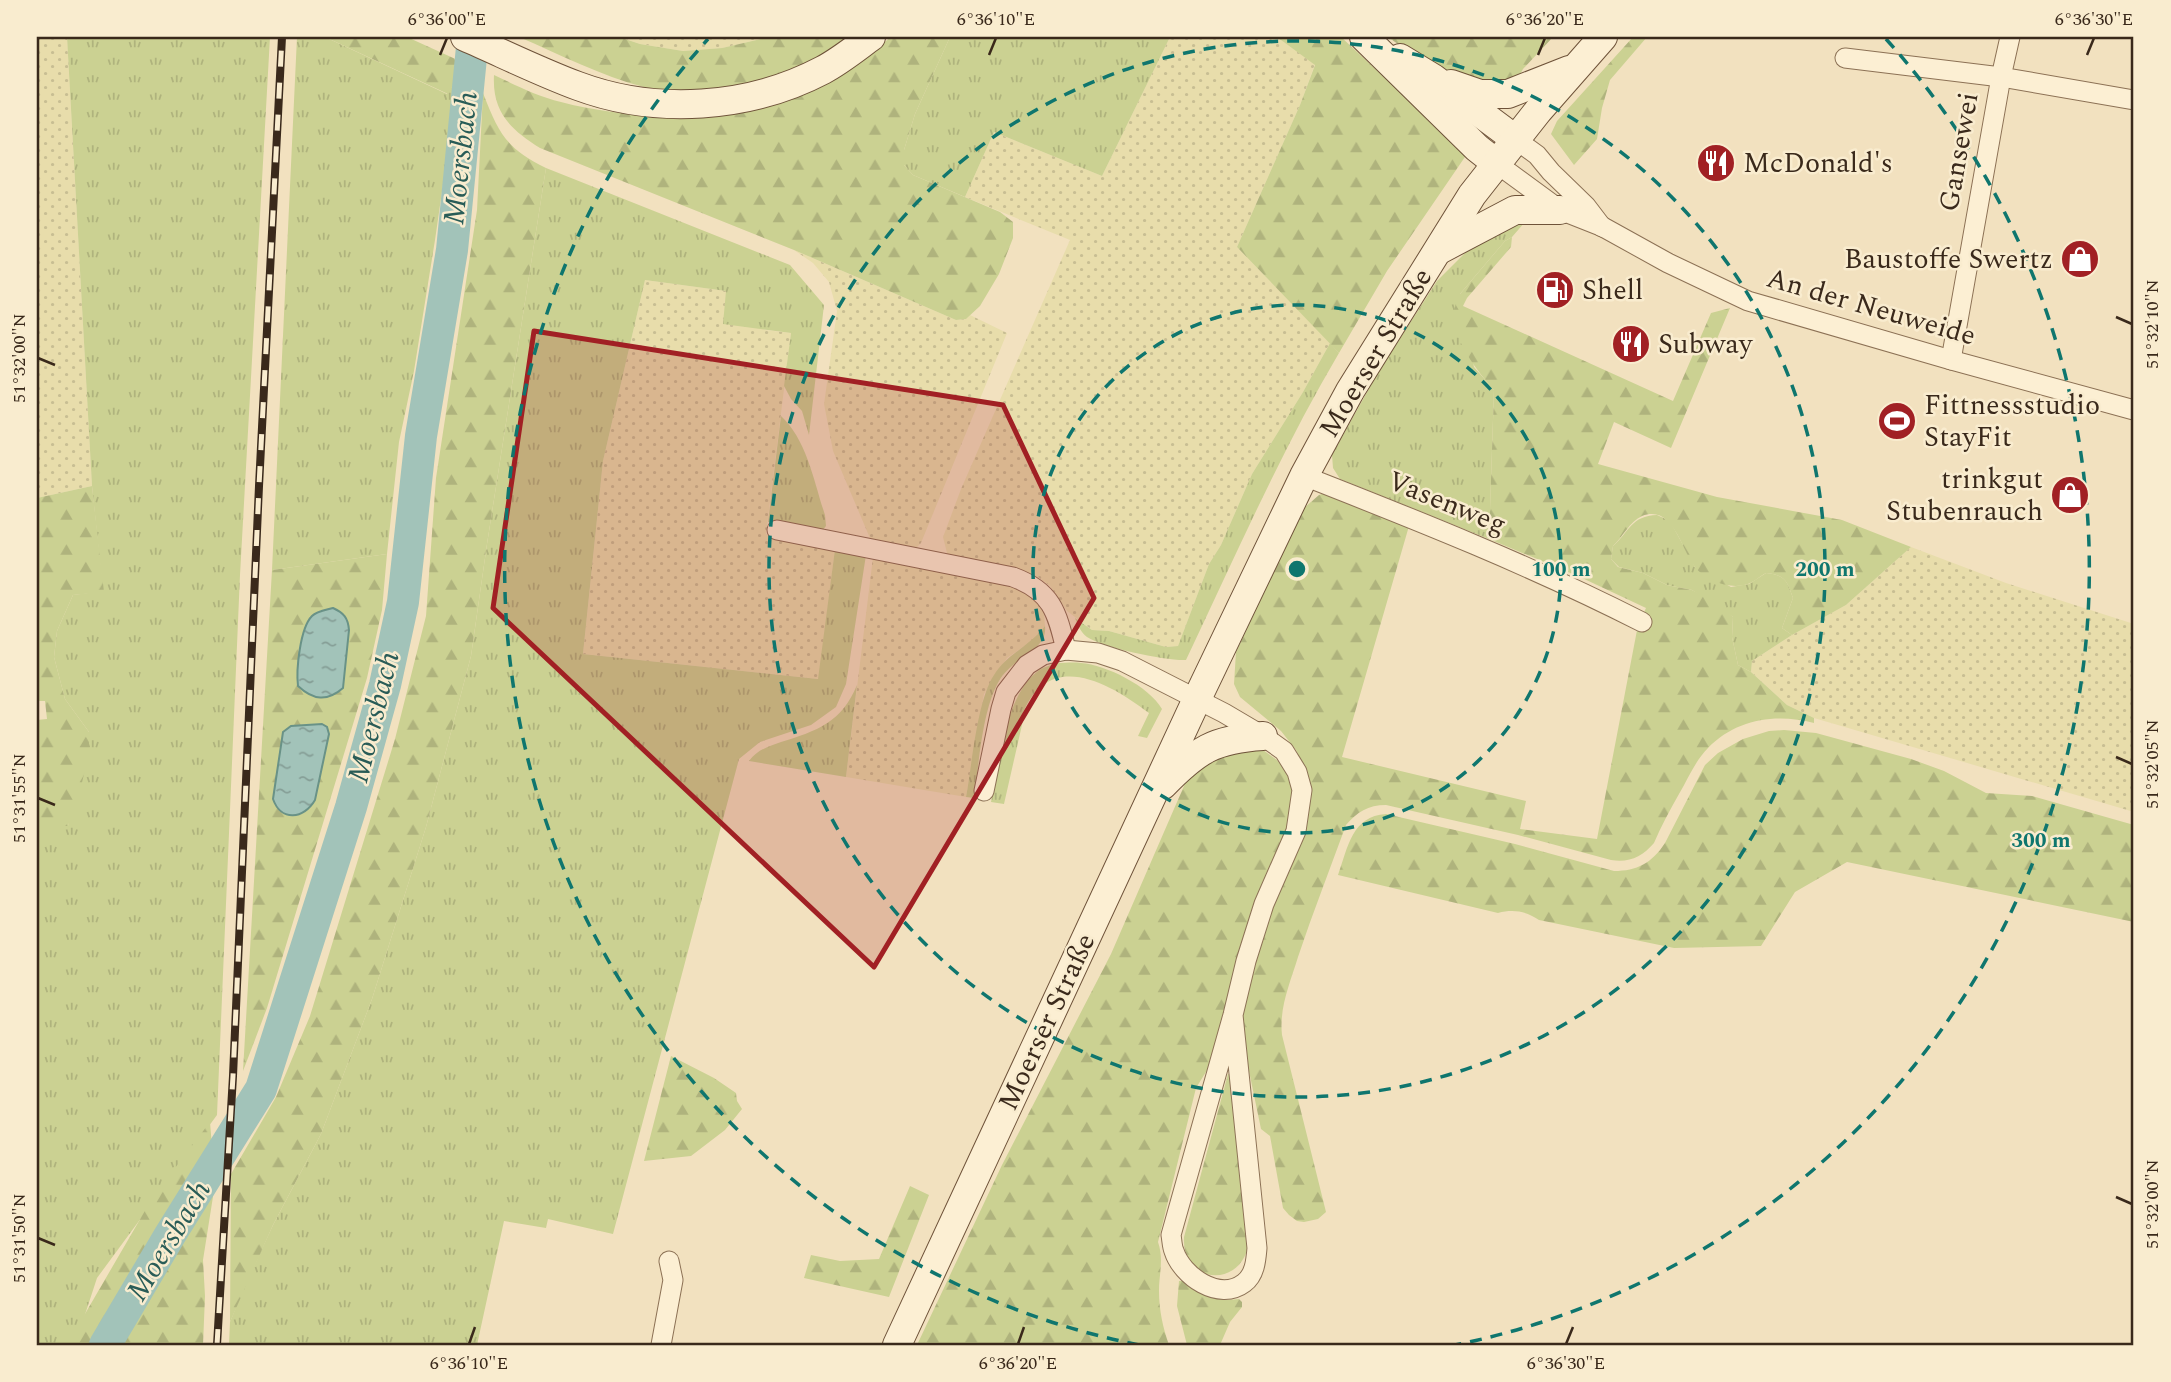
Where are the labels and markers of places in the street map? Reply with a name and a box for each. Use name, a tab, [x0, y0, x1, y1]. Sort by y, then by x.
restaurant icon: McDonald's	[1695, 142, 1737, 184]
place label: McDonald's	[1743, 142, 1893, 185]
place label: Baustoffe Swertz	[1844, 238, 2053, 281]
shop icon: Baustoffe Swertz	[2059, 238, 2101, 280]
fuel station icon: Shell	[1534, 269, 1576, 311]
place label: Shell	[1582, 269, 1643, 312]
restaurant icon: Subway	[1610, 323, 1652, 365]
place label: Subway	[1658, 323, 1754, 366]
place label: Fittnessstudio StayFit	[1924, 384, 2100, 459]
sports icon: Fittnessstudio StayFit	[1876, 400, 1918, 442]
place label: trinkgut Stubenrauch	[1886, 458, 2043, 533]
shop icon: trinkgut Stubenrauch	[2049, 474, 2091, 516]
centre of rings	[1285, 557, 1309, 581]

